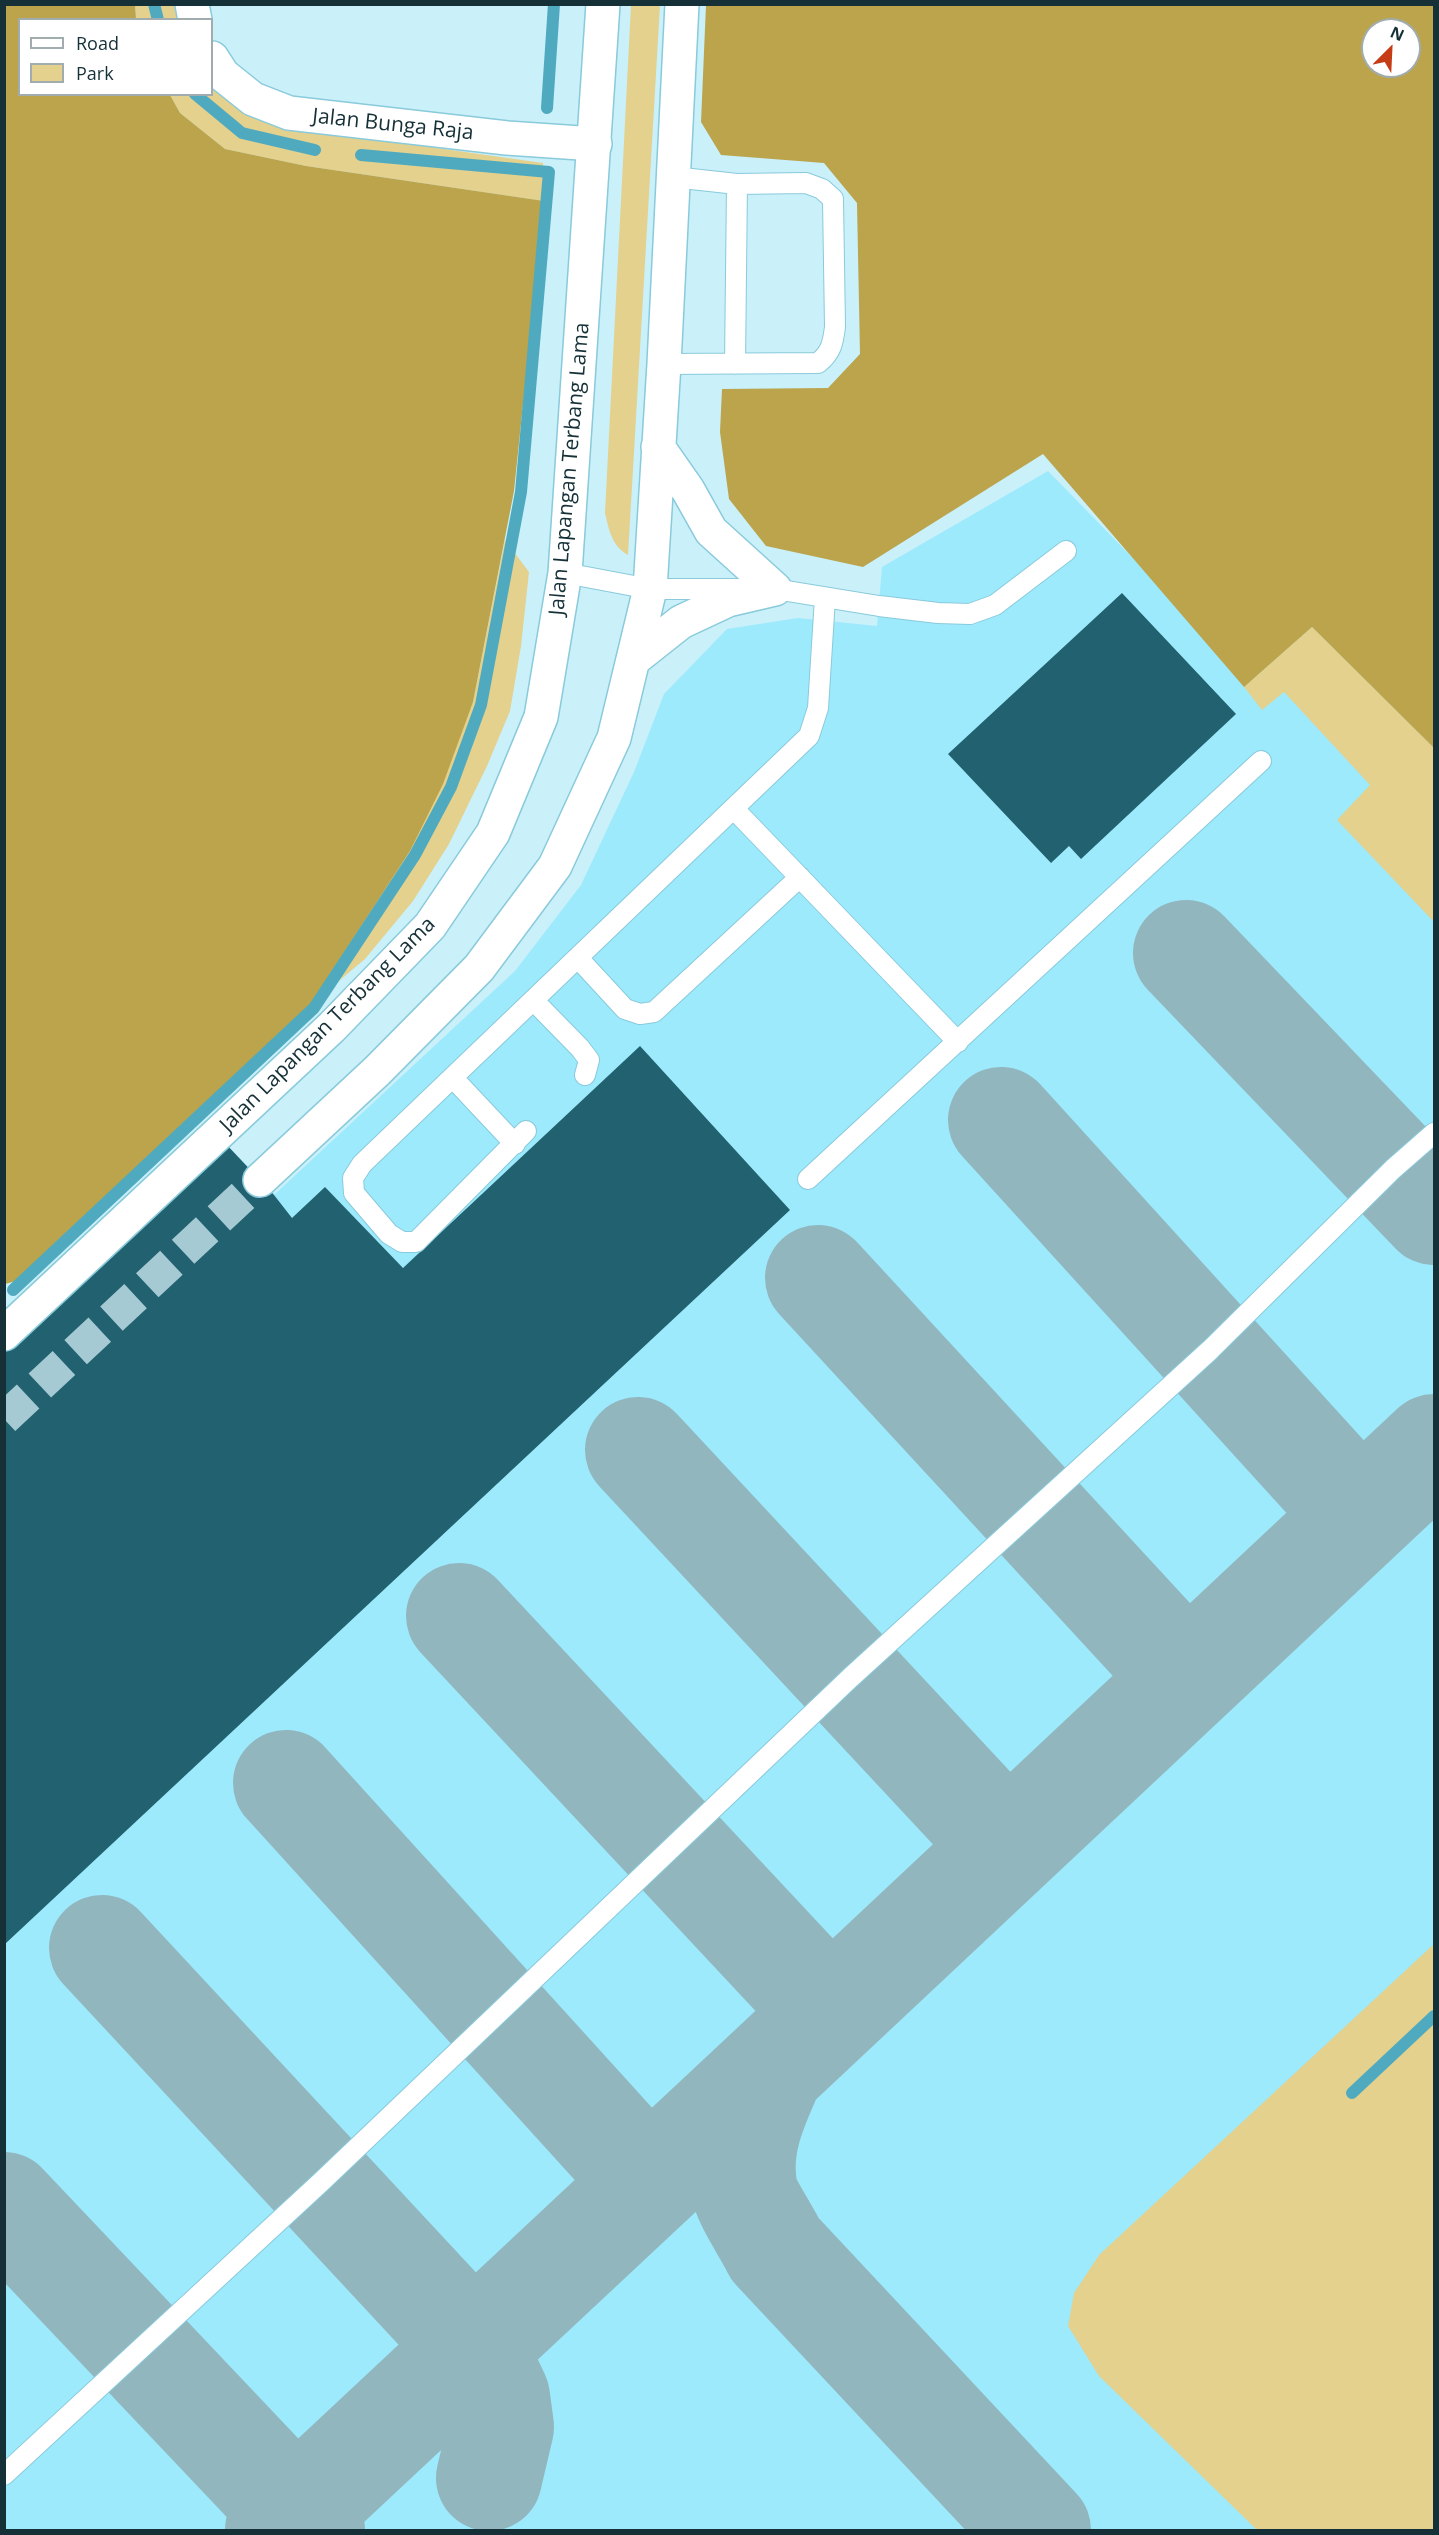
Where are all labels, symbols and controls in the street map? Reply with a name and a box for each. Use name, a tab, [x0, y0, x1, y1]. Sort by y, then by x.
legend	[18, 18, 213, 96]
north arrow	[1361, 18, 1421, 78]
text: N	[1387, 21, 1408, 46]
text: Road	[76, 31, 119, 55]
text: Park	[76, 61, 114, 85]
street label: Jalan Bunga Raja	[311, 104, 475, 146]
street label: Jalan Lapangan Terbang Lama	[545, 321, 595, 617]
street label: Jalan Lapangan Terbang Lama	[215, 912, 441, 1138]

